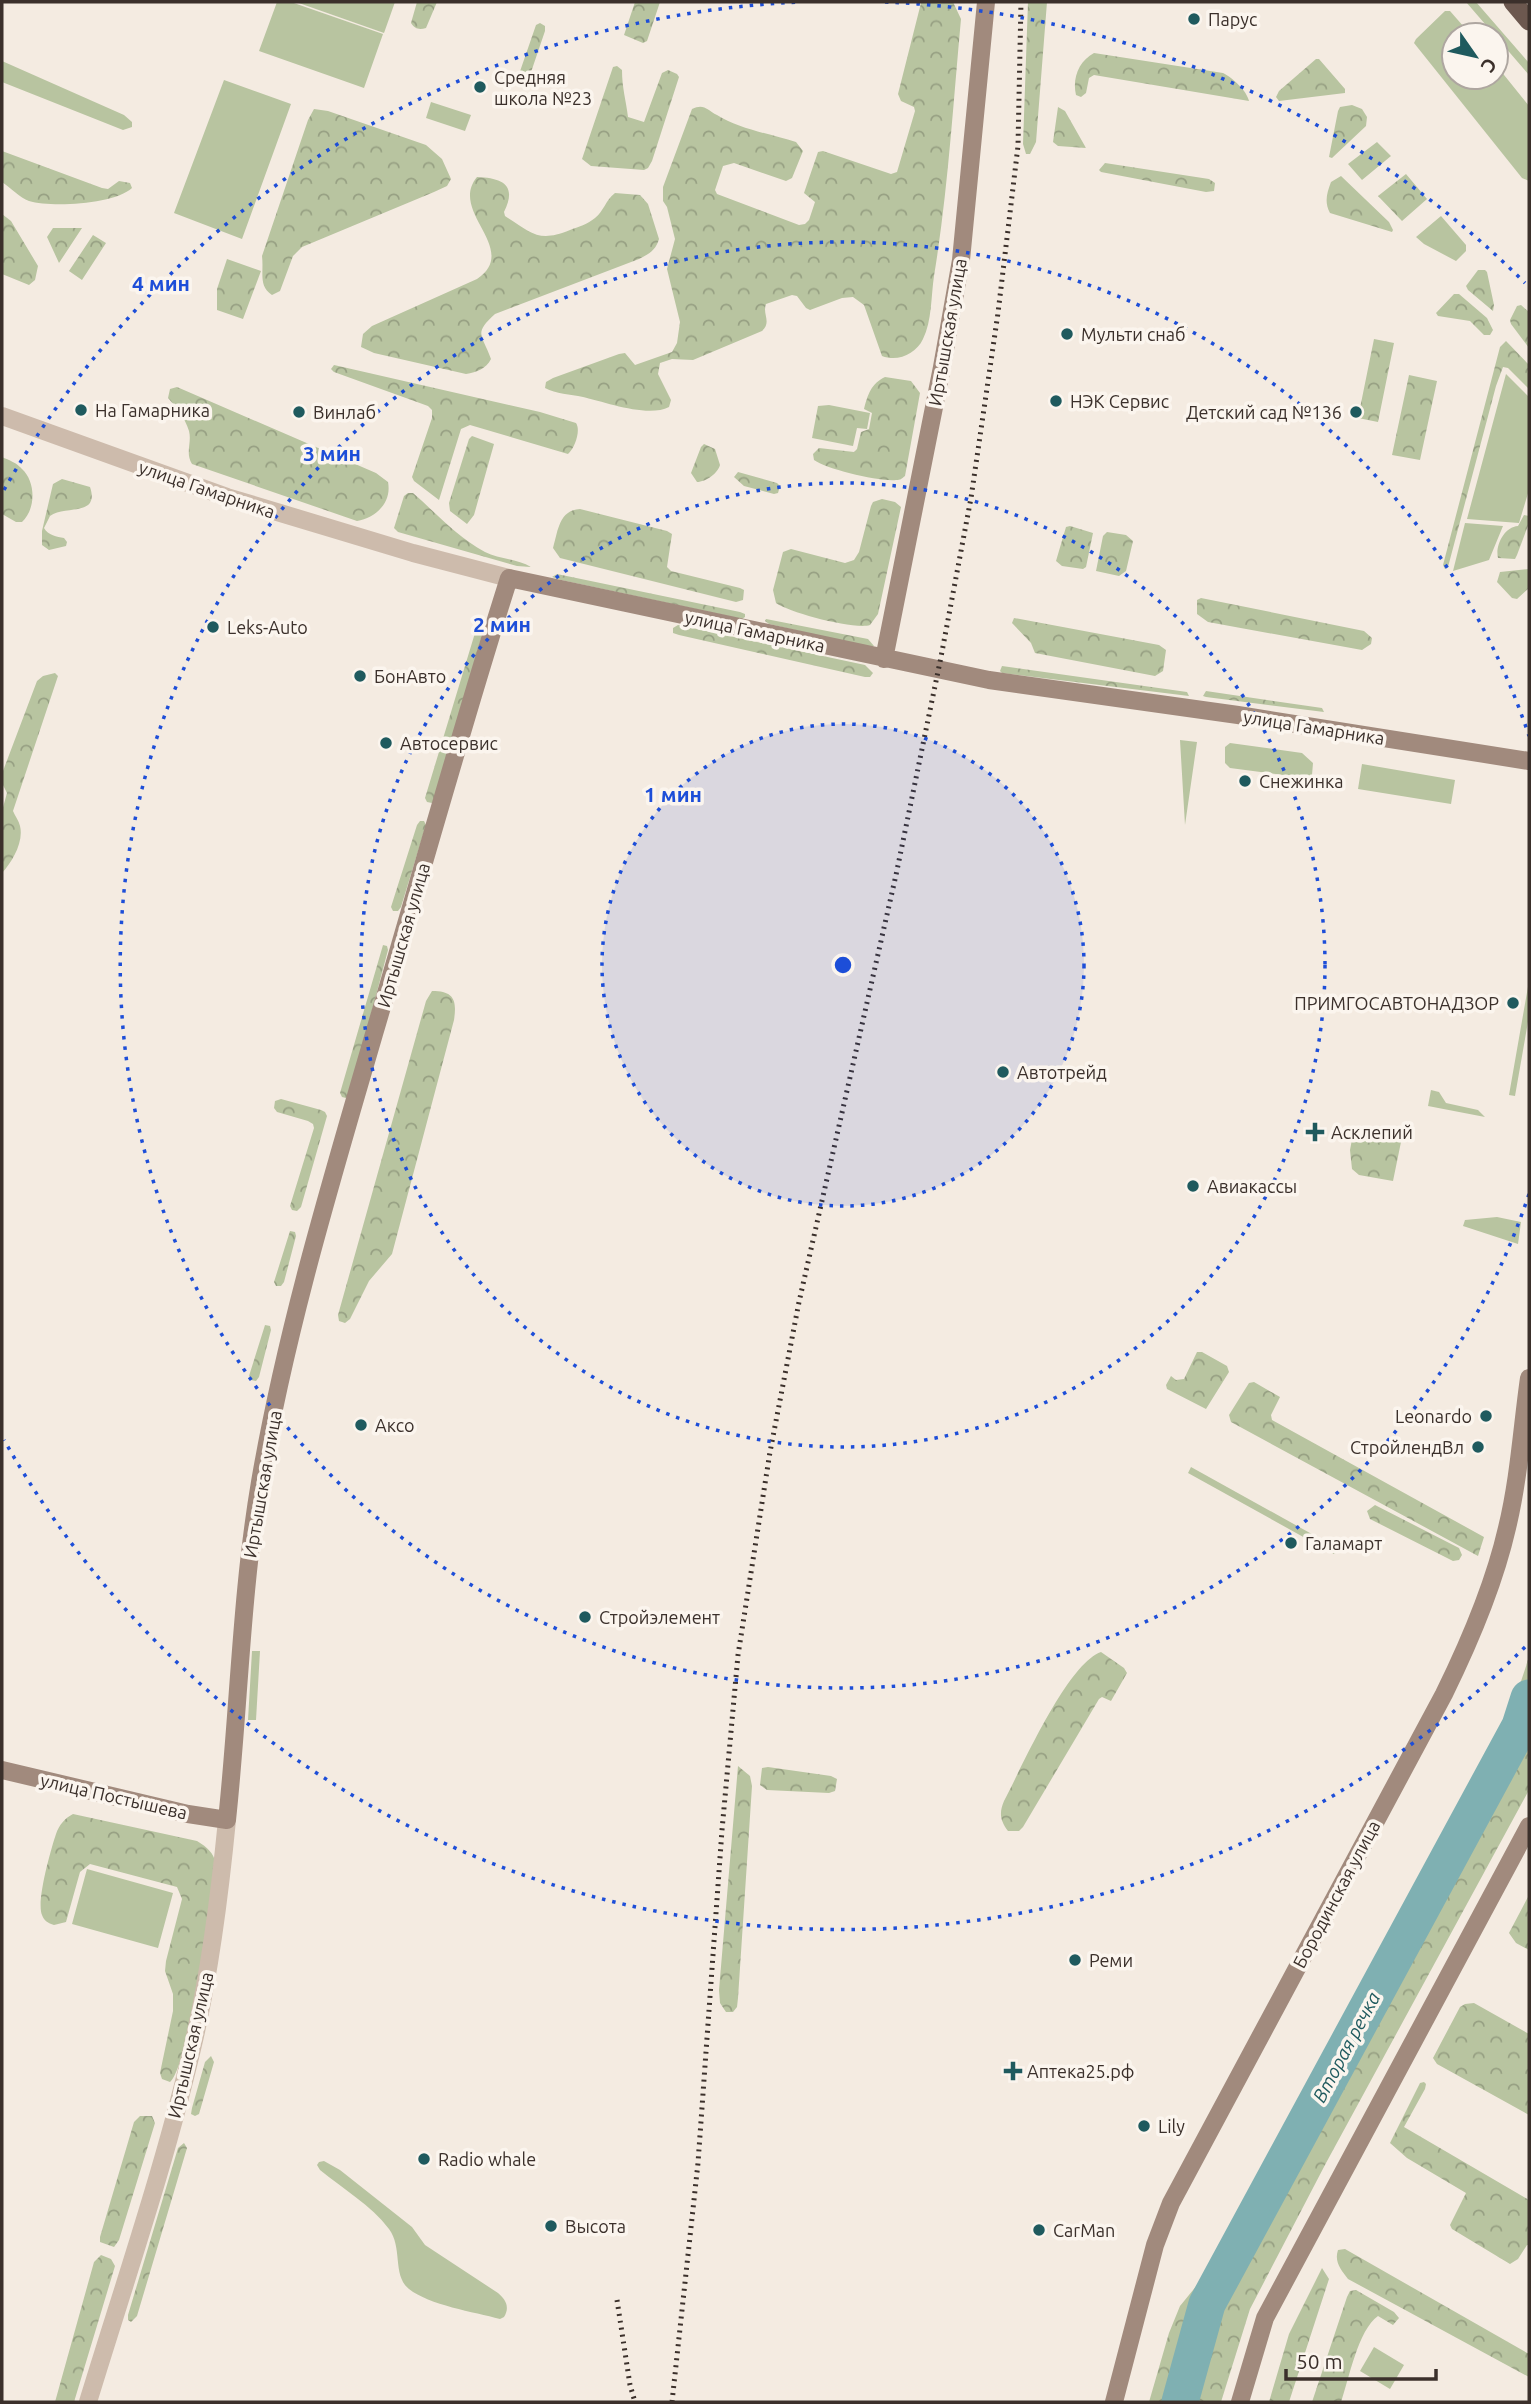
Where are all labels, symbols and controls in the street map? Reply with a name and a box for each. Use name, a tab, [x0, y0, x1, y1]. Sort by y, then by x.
place label: Парус	[1208, 9, 1257, 29]
marker: Парус	[1186, 11, 1202, 27]
north arrow	[1440, 21, 1510, 91]
text: С	[1477, 54, 1502, 77]
place label: Средняя школа №23	[494, 67, 592, 108]
marker: Средняя школа №23	[472, 79, 488, 95]
street label: Иртышская улица	[924, 257, 970, 407]
text: 4 мин	[132, 271, 190, 295]
place label: Мульти снаб	[1081, 324, 1186, 344]
marker: Мульти снаб	[1059, 326, 1075, 342]
place label: НЭК Сервис	[1070, 391, 1169, 411]
marker: НЭК Сервис	[1048, 393, 1064, 409]
place label: На Гамарника	[95, 400, 210, 420]
marker: На Гамарника	[73, 402, 89, 418]
place label: Винлаб	[313, 402, 376, 422]
place label: Детский сад №136	[1186, 402, 1342, 422]
marker: Винлаб	[291, 404, 307, 420]
marker: Детский сад №136	[1348, 404, 1364, 420]
text: 3 мин	[303, 441, 361, 465]
street label: улица Гамарника	[136, 456, 278, 522]
street label: улица Гамарника	[683, 606, 827, 656]
text: 2 мин	[473, 612, 531, 636]
place label: Leks-Auto	[227, 617, 308, 637]
marker: Leks-Auto	[205, 619, 221, 635]
place label: БонАвто	[374, 666, 446, 686]
marker: БонАвто	[352, 668, 368, 684]
street label: улица Гамарника	[1242, 706, 1386, 748]
place label: Автосервис	[400, 733, 498, 753]
marker: Автосервис	[378, 735, 394, 751]
place label: Снежинка	[1259, 771, 1344, 791]
marker: Снежинка	[1237, 773, 1253, 789]
text: 1 мин	[644, 782, 702, 806]
street label: Иртышская улица	[373, 860, 433, 1010]
centre of rings	[831, 953, 855, 977]
place label: ПРИМГОСАВТОНАДЗОР	[1294, 993, 1499, 1013]
marker: ПРИМГОСАВТОНАДЗОР	[1505, 995, 1521, 1011]
place label: Автотрейд	[1017, 1062, 1107, 1082]
marker: Автотрейд	[995, 1064, 1011, 1080]
marker: Асклепий	[1305, 1122, 1325, 1142]
place label: Асклепий	[1331, 1122, 1413, 1142]
place label: Авиакассы	[1207, 1176, 1297, 1196]
marker: Авиакассы	[1185, 1178, 1201, 1194]
place label: Leonardo	[1395, 1406, 1472, 1426]
marker: Leonardo	[1478, 1408, 1494, 1424]
street label: Иртышская улица	[239, 1409, 285, 1559]
place label: Аксо	[375, 1415, 415, 1435]
marker: Аксо	[353, 1417, 369, 1433]
place label: СтройлендВл	[1350, 1437, 1464, 1457]
marker: СтройлендВл	[1470, 1439, 1486, 1455]
place label: Галамарт	[1305, 1533, 1382, 1553]
marker: Галамарт	[1283, 1535, 1299, 1551]
place label: Стройэлемент	[599, 1607, 720, 1627]
marker: Стройэлемент	[577, 1609, 593, 1625]
street label: улица Постышева	[39, 1769, 189, 1823]
street label: Бородинская улица	[1289, 1817, 1383, 1971]
place label: Реми	[1089, 1950, 1133, 1970]
marker: Реми	[1067, 1952, 1083, 1968]
street label: Иртышская улица	[163, 1970, 217, 2120]
water label: Вторая речка	[1308, 1988, 1384, 2106]
place label: Аптека25.рф	[1027, 2061, 1134, 2081]
marker: Аптека25.рф	[1005, 2063, 1021, 2079]
place label: Lily	[1158, 2116, 1185, 2136]
marker: Lily	[1136, 2118, 1152, 2134]
place label: Radio whale	[438, 2149, 536, 2169]
marker: Radio whale	[416, 2151, 432, 2167]
place label: Высота	[565, 2216, 626, 2236]
marker: Высота	[543, 2218, 559, 2234]
place label: CarMan	[1053, 2220, 1115, 2240]
marker: CarMan	[1031, 2222, 1047, 2238]
scale bar	[1286, 2338, 1436, 2382]
text: 50 m	[1296, 2349, 1343, 2373]

